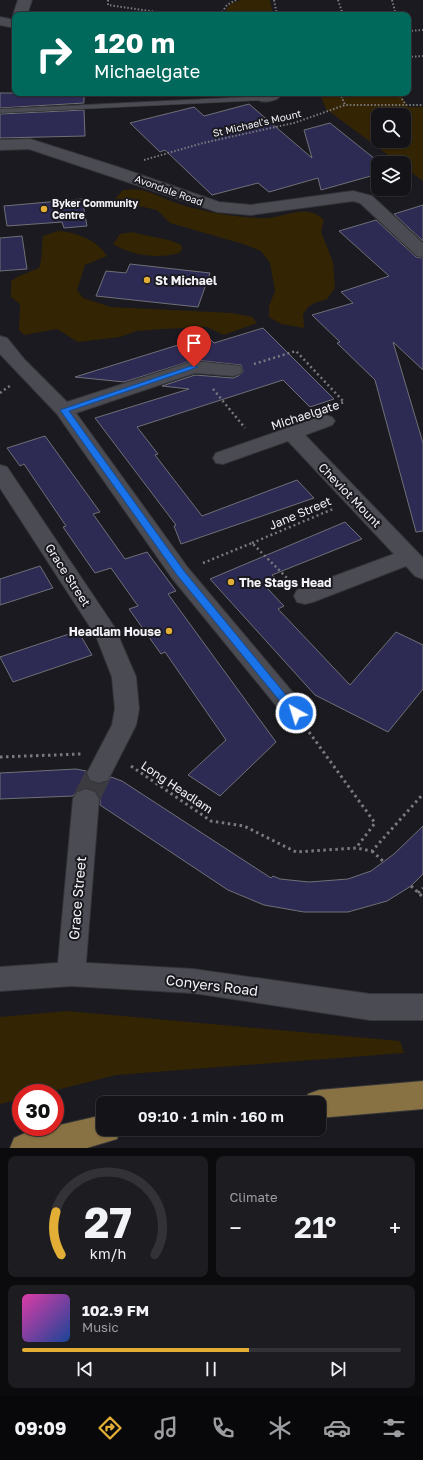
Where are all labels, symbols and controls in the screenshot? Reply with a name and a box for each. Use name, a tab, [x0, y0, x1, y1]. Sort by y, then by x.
text: 120 m	[94, 26, 175, 59]
icon: right	[28, 28, 80, 80]
text: Michaelgate	[94, 60, 200, 82]
street label: St Michael's Mount	[212, 107, 302, 139]
map controls	[371, 108, 411, 196]
button: search	[371, 108, 411, 148]
button: layers	[371, 156, 411, 196]
street label: Avondale Road	[133, 172, 205, 208]
place label: Byker Community Centre	[52, 197, 138, 221]
marker: Byker Community Centre	[39, 204, 49, 214]
place label: St Michael	[155, 273, 217, 288]
marker: St Michael	[142, 275, 152, 285]
pin	[177, 326, 211, 367]
icon: arrive	[183, 332, 205, 354]
street label: Michaelgate	[269, 397, 341, 433]
street label: Cheviot Mount	[315, 460, 385, 531]
street label: Jane Street	[267, 493, 334, 533]
street label: Grace Street	[42, 541, 94, 609]
place label: The Stags Head	[239, 575, 331, 590]
marker: The Stags Head	[226, 577, 236, 587]
place label: Headlam House	[69, 624, 161, 639]
marker: Headlam House	[164, 626, 174, 636]
position arrow	[275, 692, 317, 734]
street label: Long Headlam	[138, 758, 216, 816]
street label: Grace Street	[65, 856, 89, 940]
street label: Conyers Road	[165, 971, 259, 999]
speed limit sign: 30	[12, 1084, 64, 1136]
text: 09:10 · 1 min · 160 m	[138, 1107, 284, 1125]
text: Climate	[230, 1189, 277, 1205]
text: 27	[84, 1196, 132, 1246]
text: 21°	[294, 1209, 337, 1245]
text: −	[230, 1214, 242, 1241]
text: +	[389, 1214, 401, 1241]
text: km/h	[90, 1244, 126, 1261]
text: 102.9 FM	[82, 1301, 149, 1319]
text: Music	[82, 1319, 119, 1335]
icon: previous	[74, 1358, 96, 1380]
icon: pause	[200, 1358, 222, 1380]
icon: next	[327, 1358, 349, 1380]
icon: directions	[96, 1414, 124, 1442]
icon: music	[152, 1414, 180, 1442]
icon: phone	[209, 1414, 237, 1442]
icon: climate	[266, 1414, 294, 1442]
icon: car	[323, 1414, 351, 1442]
icon: filters	[380, 1414, 408, 1442]
text: 09:09	[14, 1417, 67, 1439]

